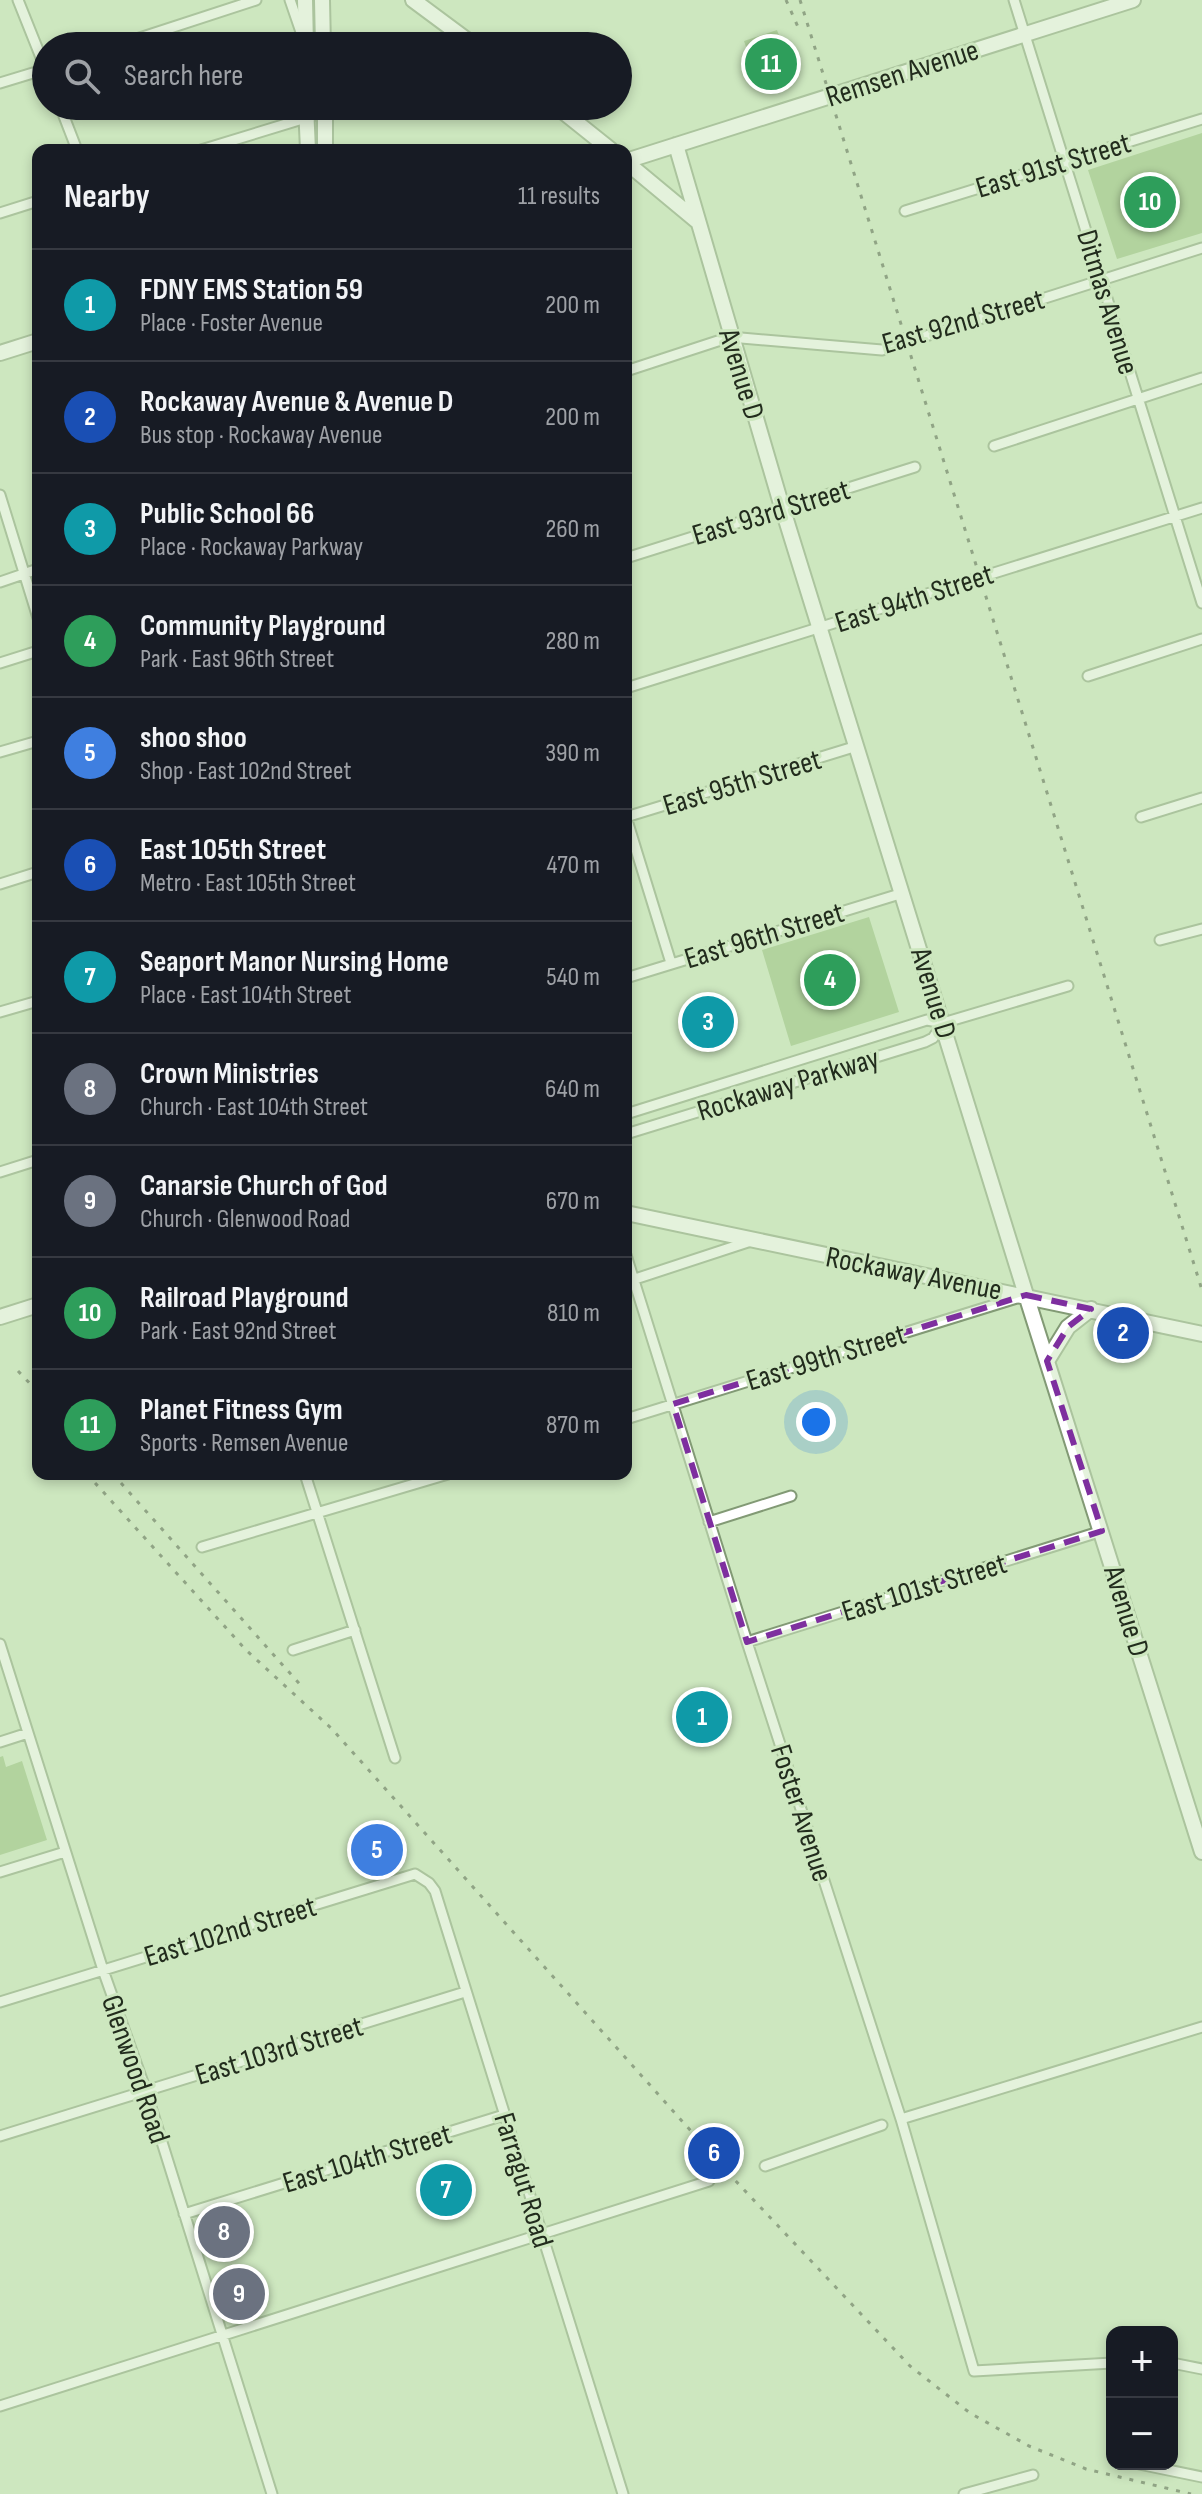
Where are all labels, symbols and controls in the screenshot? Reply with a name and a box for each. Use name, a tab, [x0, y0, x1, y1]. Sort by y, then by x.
search box	[32, 32, 632, 120]
street label: Remsen Avenue	[821, 32, 983, 116]
pin: 11	[745, 34, 797, 94]
icon: search	[60, 54, 104, 98]
text: Search here	[124, 58, 243, 94]
street label: East 91st Street	[972, 125, 1135, 207]
pin: 10	[1124, 172, 1176, 232]
text: Nearby	[64, 176, 150, 217]
text: 11 results	[518, 181, 600, 212]
street label: Ditmas Avenue	[1068, 226, 1146, 379]
text: FDNY EMS Station 59	[140, 272, 363, 308]
street label: East 92nd Street	[878, 282, 1049, 362]
text: 1	[85, 290, 95, 321]
text: 200 m	[545, 290, 600, 321]
text: Place · Foster Avenue	[140, 308, 323, 339]
street label: Avenue D	[710, 324, 772, 424]
text: Rockaway Avenue & Avenue D	[140, 384, 453, 420]
text: 2	[84, 402, 96, 433]
text: 200 m	[545, 402, 600, 433]
text: Bus stop · Rockaway Avenue	[140, 420, 382, 451]
street label: East 93rd Street	[688, 472, 854, 554]
text: Public School 66	[140, 496, 314, 532]
text: 3	[84, 514, 96, 545]
text: 260 m	[545, 514, 600, 545]
text: Place · Rockaway Parkway	[140, 532, 363, 563]
street label: East 94th Street	[831, 556, 998, 641]
text: Community Playground	[140, 608, 386, 644]
text: 4	[84, 626, 96, 657]
text: 280 m	[545, 626, 600, 657]
text: Park · East 96th Street	[140, 644, 334, 675]
text: shoo shoo	[140, 720, 247, 756]
text: 5	[84, 738, 96, 769]
text: 390 m	[545, 738, 600, 769]
street label: East 95th Street	[659, 742, 826, 824]
text: Shop · East 102nd Street	[140, 756, 351, 787]
text: East 105th Street	[140, 832, 326, 868]
text: 6	[84, 850, 96, 881]
text: 470 m	[547, 850, 600, 881]
text: Metro · East 105th Street	[140, 868, 356, 899]
street label: East 96th Street	[680, 895, 848, 977]
street label: Avenue D	[902, 943, 964, 1043]
text: Seaport Manor Nursing Home	[140, 944, 449, 980]
pin: 4	[804, 950, 856, 1010]
text: 7	[84, 962, 96, 993]
text: 540 m	[546, 962, 600, 993]
text: Place · East 104th Street	[140, 980, 351, 1011]
pin: 3	[682, 992, 734, 1052]
street label: Rockaway Parkway	[693, 1040, 884, 1130]
text: Crown Ministries	[140, 1056, 319, 1092]
text: 8	[84, 1074, 96, 1105]
text: 640 m	[545, 1074, 600, 1105]
text: Church · East 104th Street	[140, 1092, 368, 1123]
text: Canarsie Church of God	[140, 1168, 388, 1204]
text: 9	[84, 1186, 96, 1217]
text: 670 m	[546, 1186, 600, 1217]
text: Church · Glenwood Road	[140, 1204, 350, 1235]
street label: Rockaway Avenue	[823, 1239, 1005, 1309]
text: Railroad Playground	[140, 1280, 349, 1316]
text: 10	[79, 1298, 101, 1329]
text: 810 m	[547, 1298, 600, 1329]
pin: 2	[1097, 1303, 1149, 1363]
text: Park · East 92nd Street	[140, 1316, 336, 1347]
street label: East 99th Street	[742, 1317, 910, 1399]
text: Planet Fitness Gym	[140, 1392, 343, 1428]
your location	[796, 1402, 836, 1442]
text: 11	[80, 1410, 100, 1441]
text: 870 m	[546, 1410, 600, 1441]
text: Sports · Remsen Avenue	[140, 1428, 348, 1459]
street label: East 101st Street	[837, 1546, 1011, 1630]
street label: Avenue D	[1095, 1561, 1157, 1661]
pin: 1	[676, 1687, 728, 1747]
street label: Foster Avenue	[762, 1740, 840, 1886]
pin: 5	[351, 1820, 403, 1880]
street label: East 102nd Street	[140, 1889, 321, 1975]
street label: Glenwood Road	[93, 1990, 177, 2148]
street label: East 103rd Street	[191, 2008, 367, 2094]
street label: Farragut Road	[485, 2109, 561, 2252]
street label: East 104th Street	[279, 2116, 456, 2202]
pin: 6	[688, 2123, 740, 2183]
pin: 7	[420, 2160, 472, 2220]
pin: 8	[198, 2202, 250, 2262]
pin: 9	[213, 2264, 265, 2324]
map controls	[1106, 2326, 1178, 2470]
button: +	[1106, 2326, 1178, 2398]
button: −	[1106, 2398, 1178, 2470]

